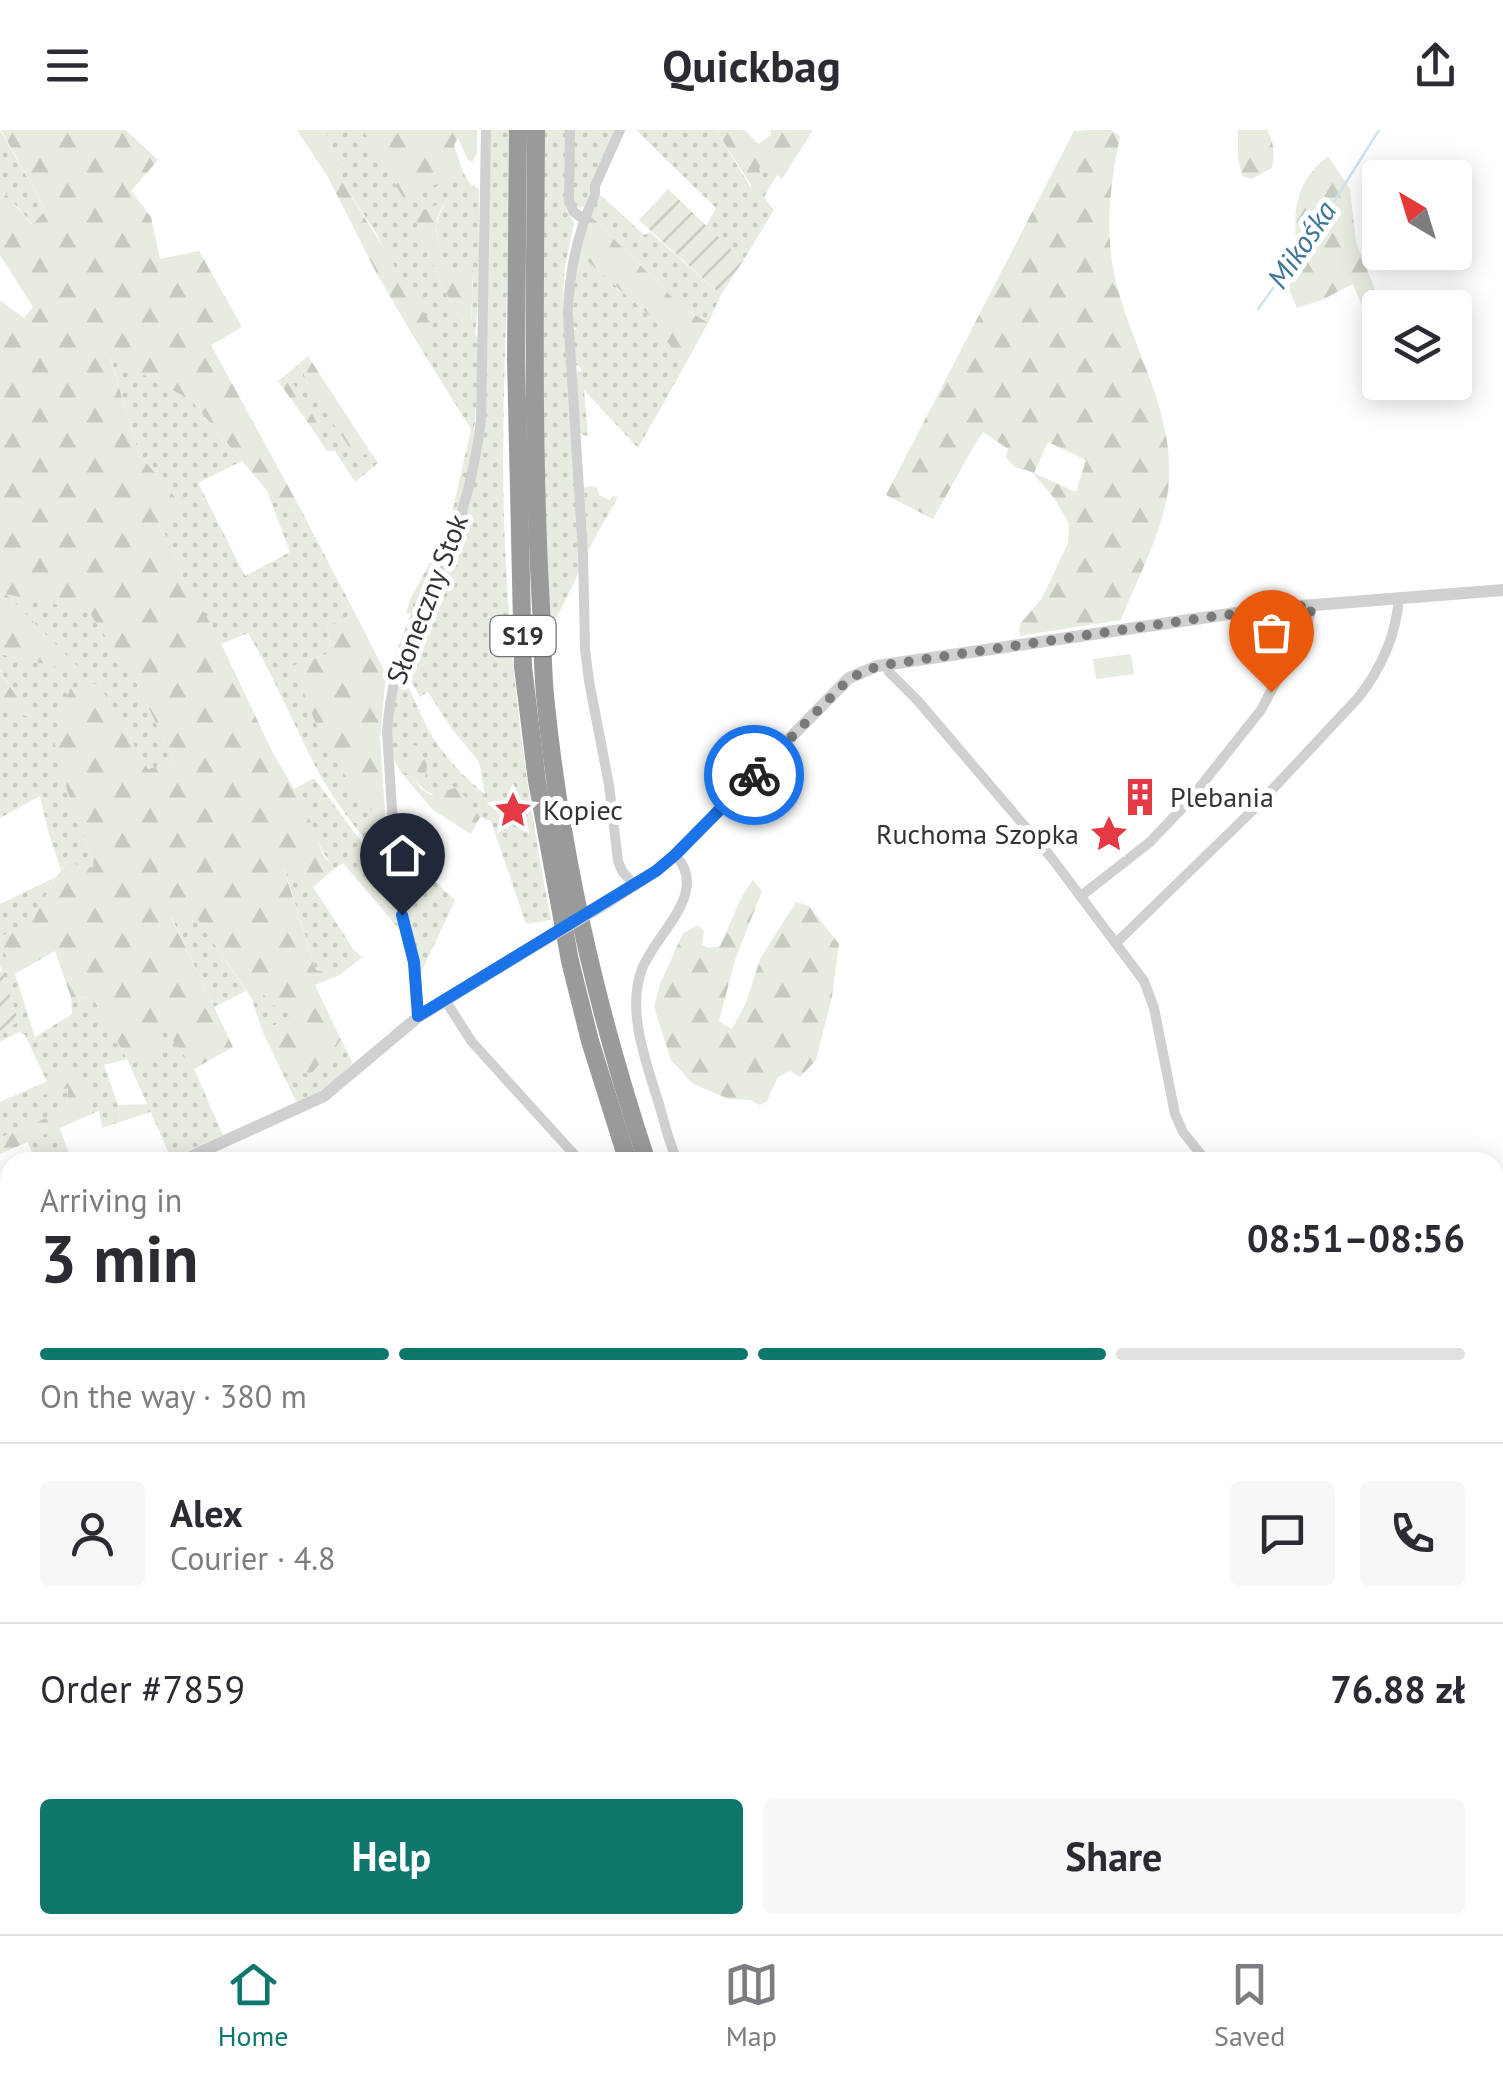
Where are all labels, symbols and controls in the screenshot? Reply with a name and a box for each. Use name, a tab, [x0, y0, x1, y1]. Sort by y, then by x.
text: Quickbag	[662, 36, 841, 94]
icon: menu	[40, 38, 95, 93]
icon: share	[1408, 38, 1463, 93]
north arrow	[1362, 160, 1472, 270]
map controls	[1362, 160, 1472, 400]
water label: Mikośka	[1257, 193, 1344, 295]
button: layers	[1362, 290, 1472, 400]
street label: Słoneczny Stok	[377, 508, 476, 689]
pin	[1229, 590, 1314, 693]
icon: bag	[1244, 605, 1299, 660]
road number: S19	[490, 616, 556, 656]
courier	[704, 725, 804, 825]
icon: bike	[727, 748, 782, 803]
building icon: Plebania	[1119, 776, 1161, 818]
place label: Plebania	[1170, 778, 1274, 815]
place icon: Kopiec	[492, 789, 534, 831]
place label: Kopiec	[543, 791, 623, 828]
pin	[360, 813, 445, 916]
place icon: Ruchoma Szopka	[1088, 813, 1130, 855]
place label: Ruchoma Szopka	[876, 815, 1079, 852]
icon: home	[375, 828, 430, 883]
text: Arriving in	[40, 1179, 182, 1221]
text: 08:51–08:56	[1247, 1213, 1465, 1262]
text: 3 min	[40, 1216, 199, 1300]
text: On the way · 380 m	[40, 1375, 307, 1417]
button: person	[40, 1481, 145, 1586]
button: chat	[1230, 1481, 1335, 1586]
button: phone	[1360, 1481, 1465, 1586]
text: Alex	[170, 1488, 243, 1537]
text: Courier · 4.8	[170, 1537, 336, 1579]
text: Order #7859	[40, 1664, 245, 1713]
text: 76.88 zł	[1330, 1664, 1465, 1713]
button: Help	[40, 1799, 743, 1914]
button: Share	[763, 1799, 1465, 1914]
tab: Home	[218, 1957, 288, 2054]
tab: Map	[724, 1957, 779, 2054]
tab: Saved	[1214, 1957, 1285, 2054]

